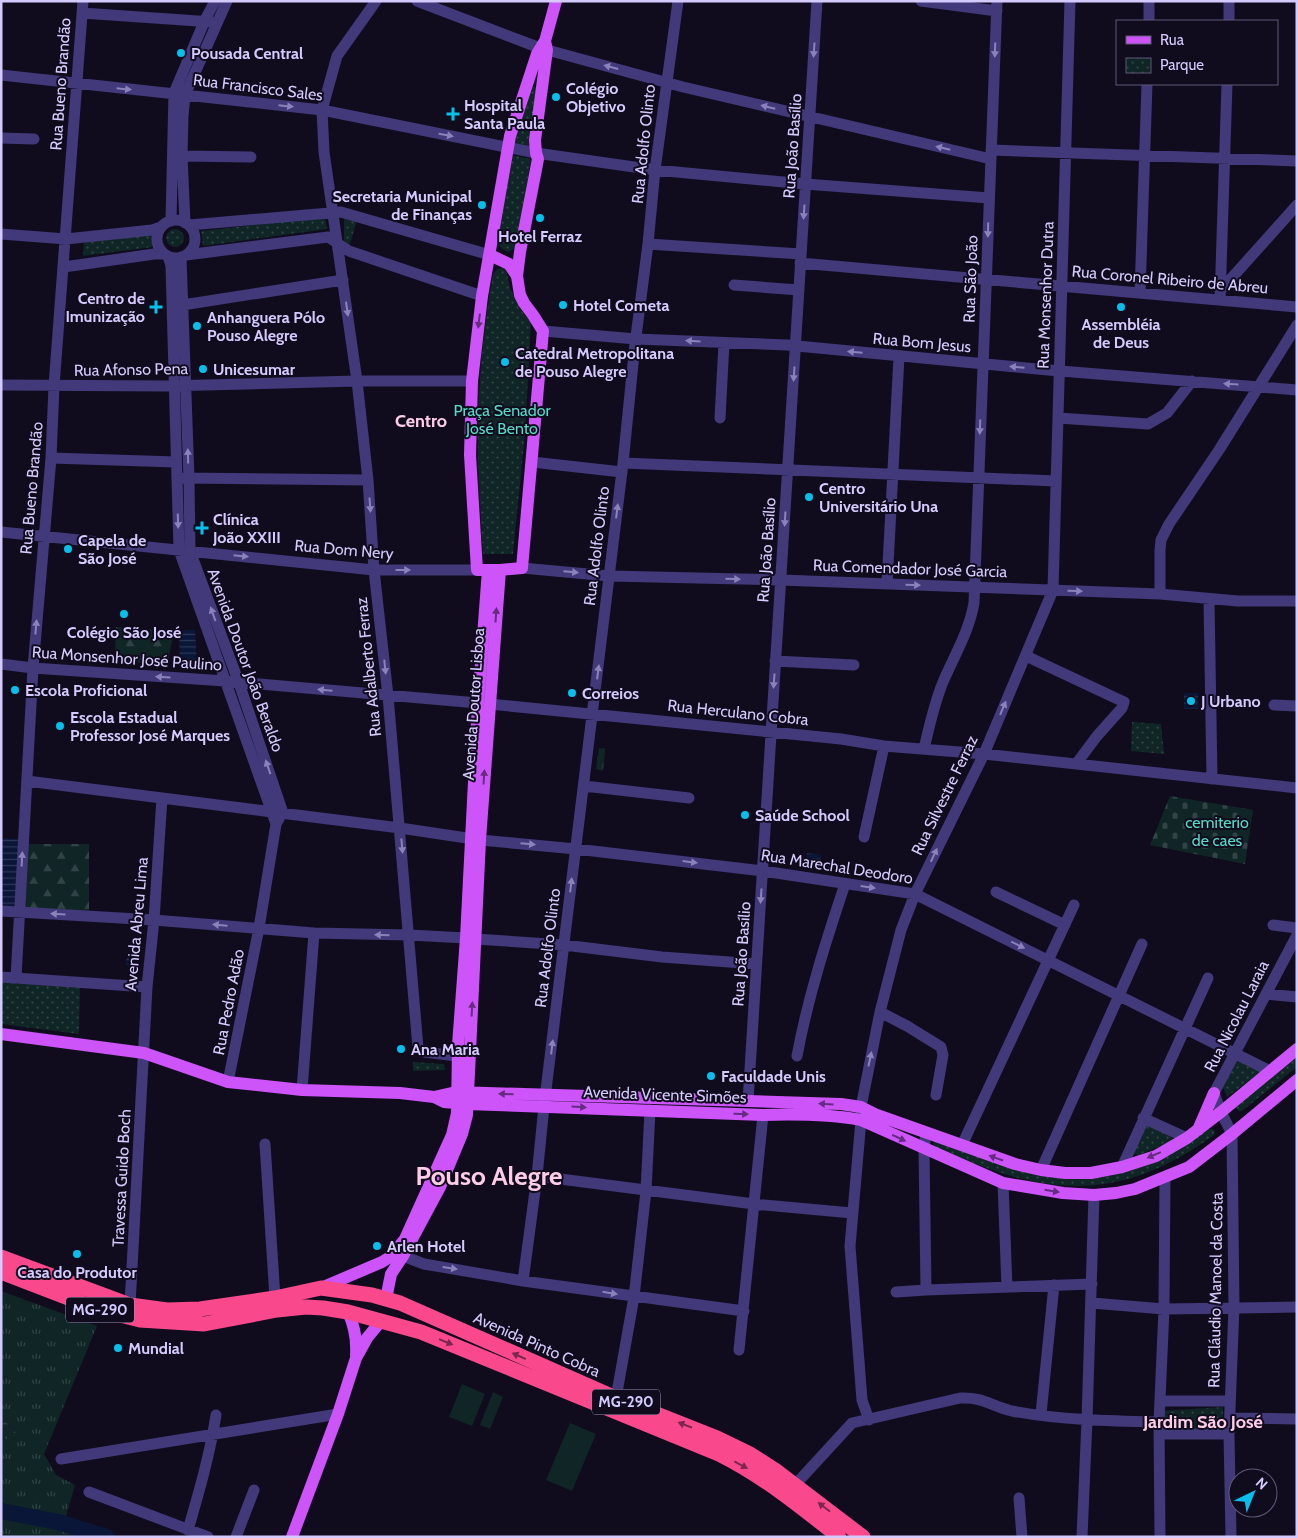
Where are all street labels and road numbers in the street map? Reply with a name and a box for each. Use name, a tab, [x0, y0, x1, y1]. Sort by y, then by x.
street label: Rua Bueno Brandão	[46, 17, 75, 151]
street label: Rua Francisco Sales	[192, 70, 324, 105]
street label: Rua Adolfo Olinto	[628, 83, 659, 205]
street label: Rua João Basílio	[779, 93, 806, 199]
street label: Rua Monsenhor Dutra	[1033, 221, 1058, 369]
street label: Rua São João	[959, 235, 982, 323]
street label: Rua Coronel Ribeiro de Abreu	[1071, 261, 1269, 298]
street label: Rua Bom Jesus	[872, 329, 972, 356]
street label: Rua Afonso Pena	[74, 359, 189, 380]
street label: Rua Bueno Brandão	[16, 421, 47, 555]
street label: Rua Adolfo Olinto	[580, 485, 613, 607]
street label: Rua João Basílio	[753, 497, 780, 603]
street label: Rua Dom Nery	[294, 536, 394, 563]
street label: Rua Comendador José Garcia	[813, 556, 1008, 581]
street label: Avenida Doutor João Beraldo	[203, 566, 288, 755]
street label: Rua Adalberto Ferraz	[352, 596, 385, 738]
street label: Avenida Doutor Lisboa	[459, 627, 488, 781]
street label: Rua Monsenhor José Paulino	[31, 642, 223, 675]
street label: Rua Herculano Cobra	[667, 696, 810, 729]
street label: Rua Silvestre Ferraz	[907, 732, 982, 858]
street label: Rua Marechal Deodoro	[760, 845, 914, 888]
street label: Avenida Abreu Lima	[121, 856, 152, 992]
street label: Rua Adolfo Olinto	[531, 887, 564, 1009]
street label: Rua João Basílio	[728, 901, 755, 1007]
street label: Rua Pedro Adão	[209, 947, 248, 1057]
street label: Rua Nicolau Laraia	[1200, 957, 1273, 1075]
street label: Avenida Vicente Simões	[583, 1082, 747, 1107]
street label: Travessa Guido Boch	[108, 1109, 135, 1247]
street label: Rua Cláudio Manoel da Costa	[1204, 1192, 1227, 1388]
road number: MG-290	[66, 1298, 134, 1322]
street label: Avenida Pinto Cobra	[471, 1308, 603, 1381]
road number: MG-290	[592, 1390, 660, 1414]

